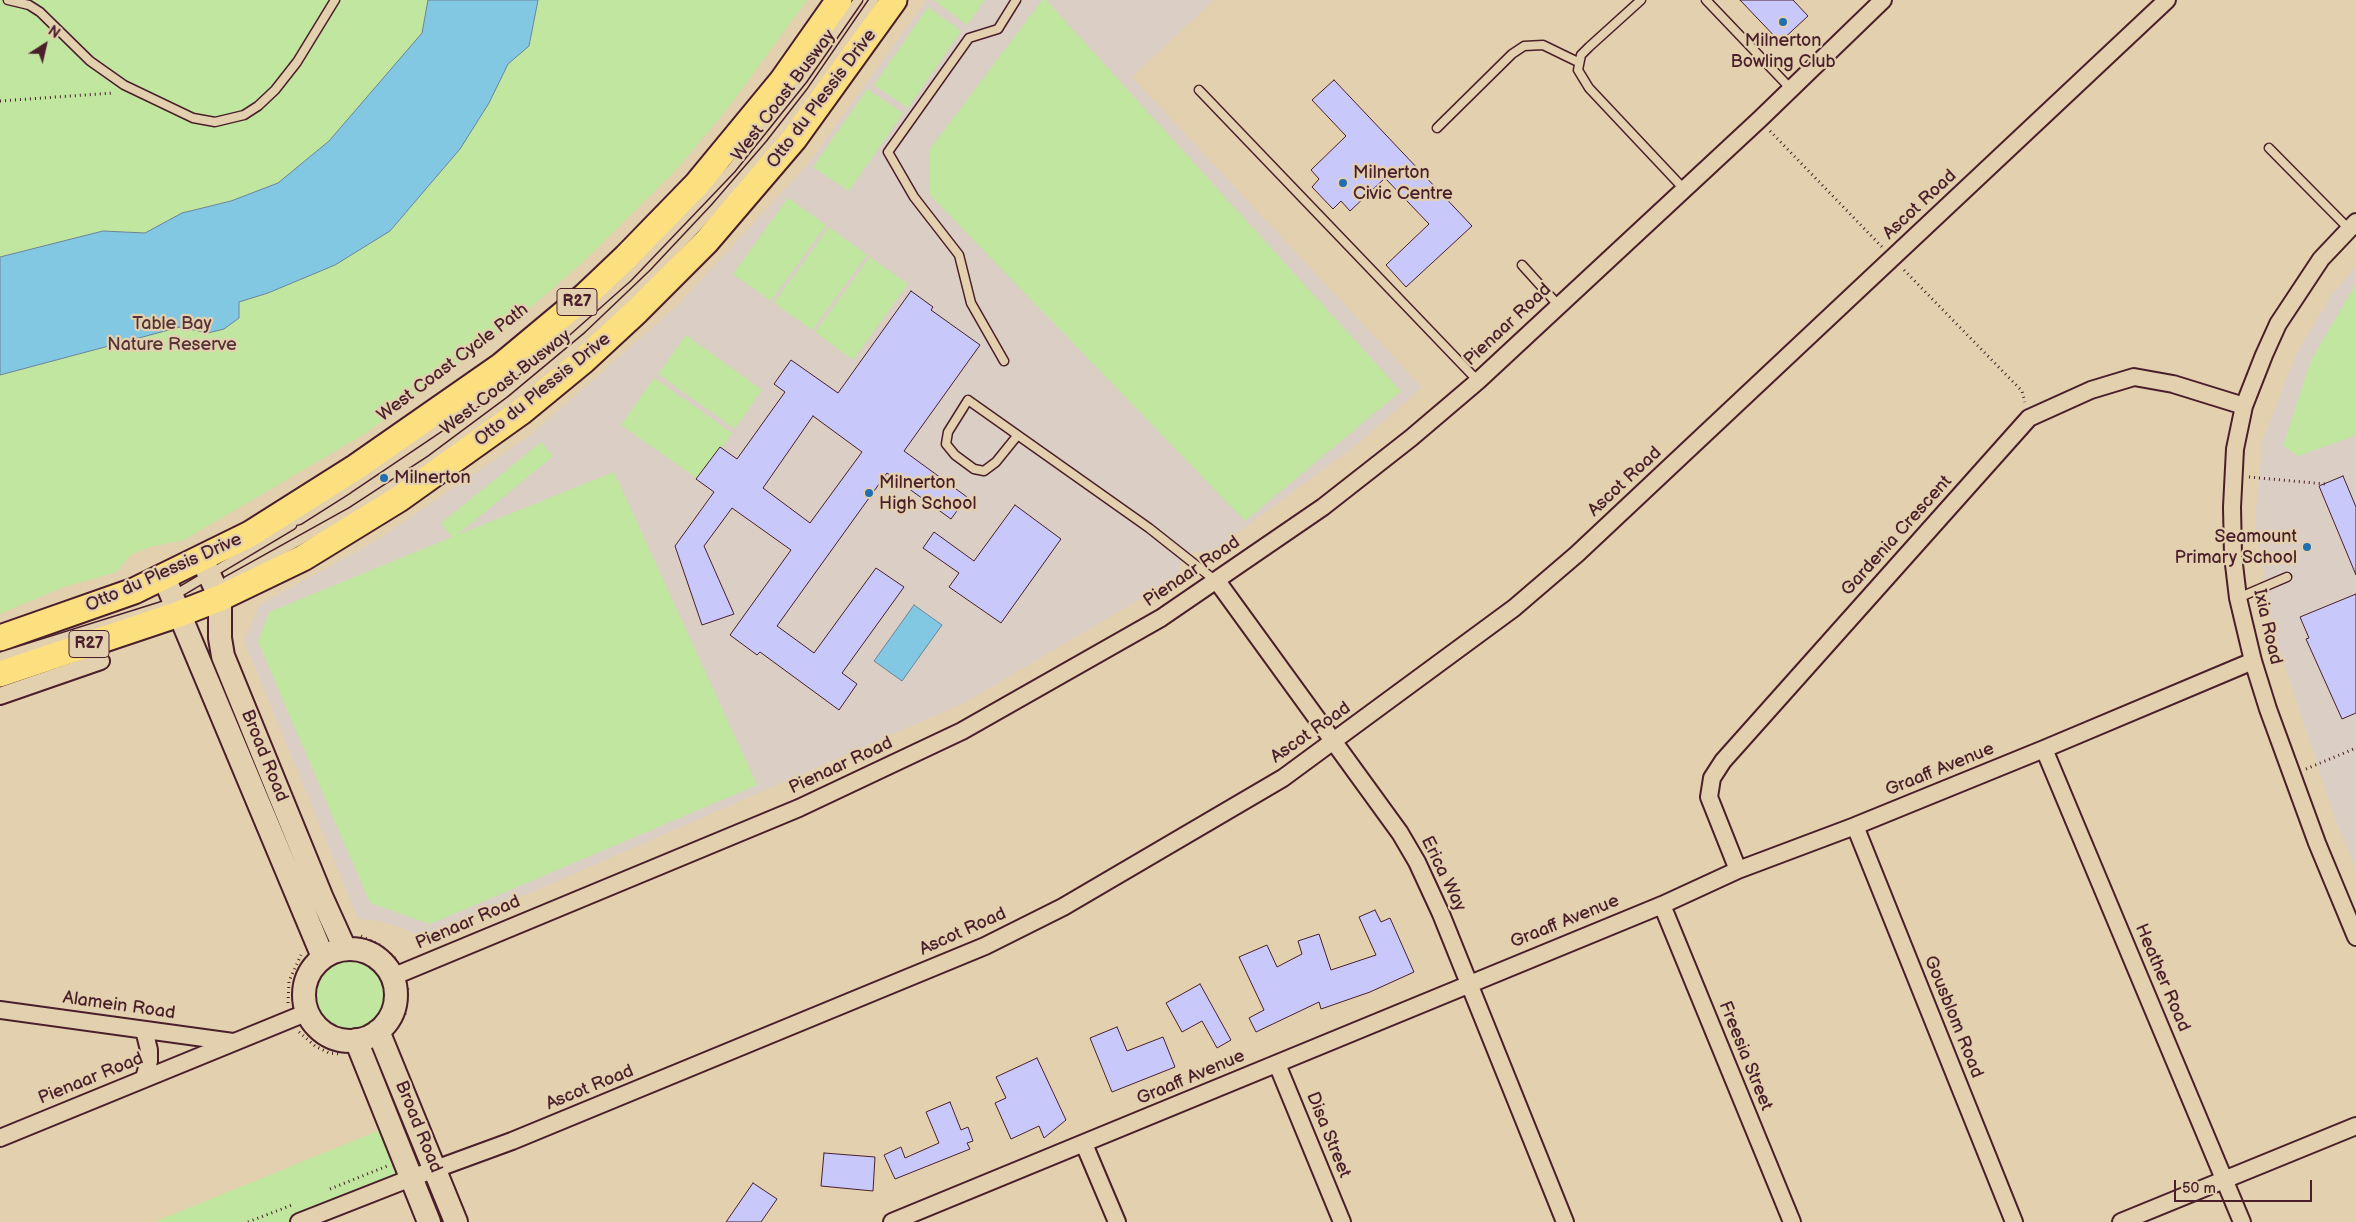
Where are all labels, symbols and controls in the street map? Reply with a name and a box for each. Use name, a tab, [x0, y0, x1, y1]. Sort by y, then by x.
marker: Milnerton Bowling Club	[1777, 16, 1789, 28]
north arrow	[20, 20, 70, 70]
text: N	[45, 22, 63, 42]
street label: Otto du Plessis Drive	[763, 25, 881, 173]
street label: West Coast Busway	[727, 26, 841, 166]
place label: Milnerton Bowling Club	[1730, 30, 1836, 72]
place label: Milnerton Civic Centre	[1353, 162, 1453, 204]
street label: Ascot Road	[1879, 165, 1961, 245]
marker: Milnerton Civic Centre	[1337, 177, 1349, 189]
street label: Pienaar Road	[1460, 279, 1556, 371]
road number: R27	[557, 288, 597, 316]
street label: West Coast Cycle Path	[373, 299, 533, 427]
park label: Table Bay Nature Reserve	[107, 313, 237, 356]
street label: West Coast Busway	[437, 325, 575, 441]
street label: Otto du Plessis Drive	[471, 329, 615, 451]
street label: Ascot Road	[1584, 442, 1666, 522]
place label: Milnerton	[394, 467, 471, 489]
street label: Gardenia Crescent	[1837, 471, 1957, 601]
marker: Milnerton	[378, 472, 390, 484]
place label: Milnerton High School	[879, 472, 976, 514]
marker: Milnerton High School	[863, 487, 875, 499]
place label: Seamount Primary School	[2175, 526, 2297, 568]
street label: Otto du Plessis Drive	[83, 529, 245, 617]
street label: Pienaar Road	[1140, 532, 1244, 612]
marker: Seamount Primary School	[2301, 541, 2313, 553]
street label: Ixia Road	[2248, 587, 2286, 667]
road number: R27	[69, 630, 109, 658]
street label: Ascot Road	[1267, 698, 1355, 768]
street label: Broad Road	[236, 707, 292, 805]
street label: Pienaar Road	[786, 733, 896, 799]
street label: Graaff Avenue	[1883, 738, 1997, 802]
street label: Erica Way	[1416, 833, 1470, 915]
street label: Graaff Avenue	[1508, 890, 1622, 954]
street label: Pienaar Road	[412, 891, 524, 955]
street label: Ascot Road	[916, 903, 1010, 961]
street label: Heather Road	[2130, 921, 2194, 1035]
street label: Gousblom Road	[1919, 953, 1987, 1081]
street label: Alamein Road	[61, 987, 177, 1025]
street label: Freesia Street	[1713, 998, 1777, 1114]
street label: Graaff Avenue	[1134, 1046, 1248, 1110]
street label: Pienaar Road	[35, 1048, 147, 1110]
street label: Ascot Road	[543, 1061, 637, 1115]
street label: Broad Road	[390, 1078, 446, 1176]
street label: Disa Street	[1301, 1089, 1355, 1181]
scale bar	[2176, 1170, 2314, 1202]
text: 50 m	[2182, 1179, 2216, 1198]

